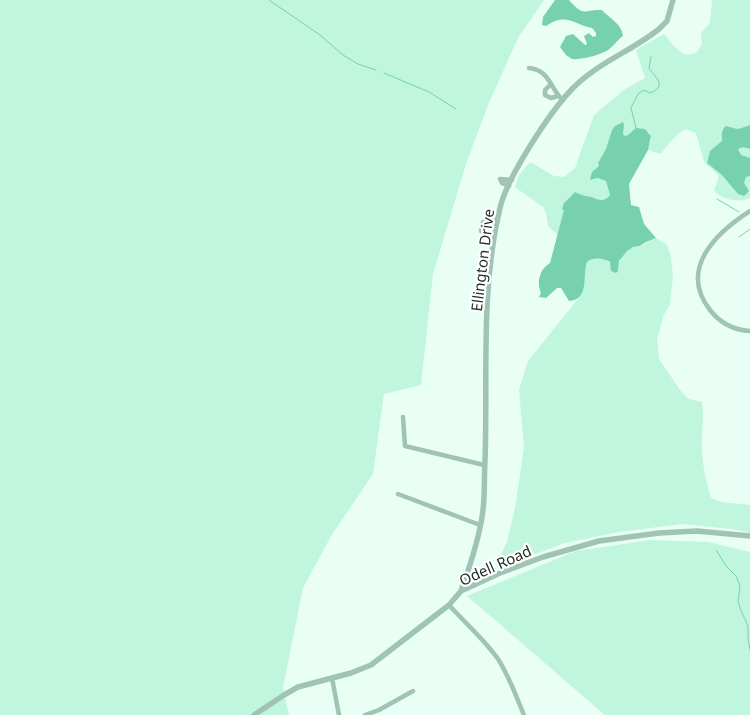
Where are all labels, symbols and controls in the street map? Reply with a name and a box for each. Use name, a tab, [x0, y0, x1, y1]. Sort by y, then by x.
street label: Ellington Drive	[466, 208, 498, 312]
street label: Odell Road	[456, 540, 534, 590]

